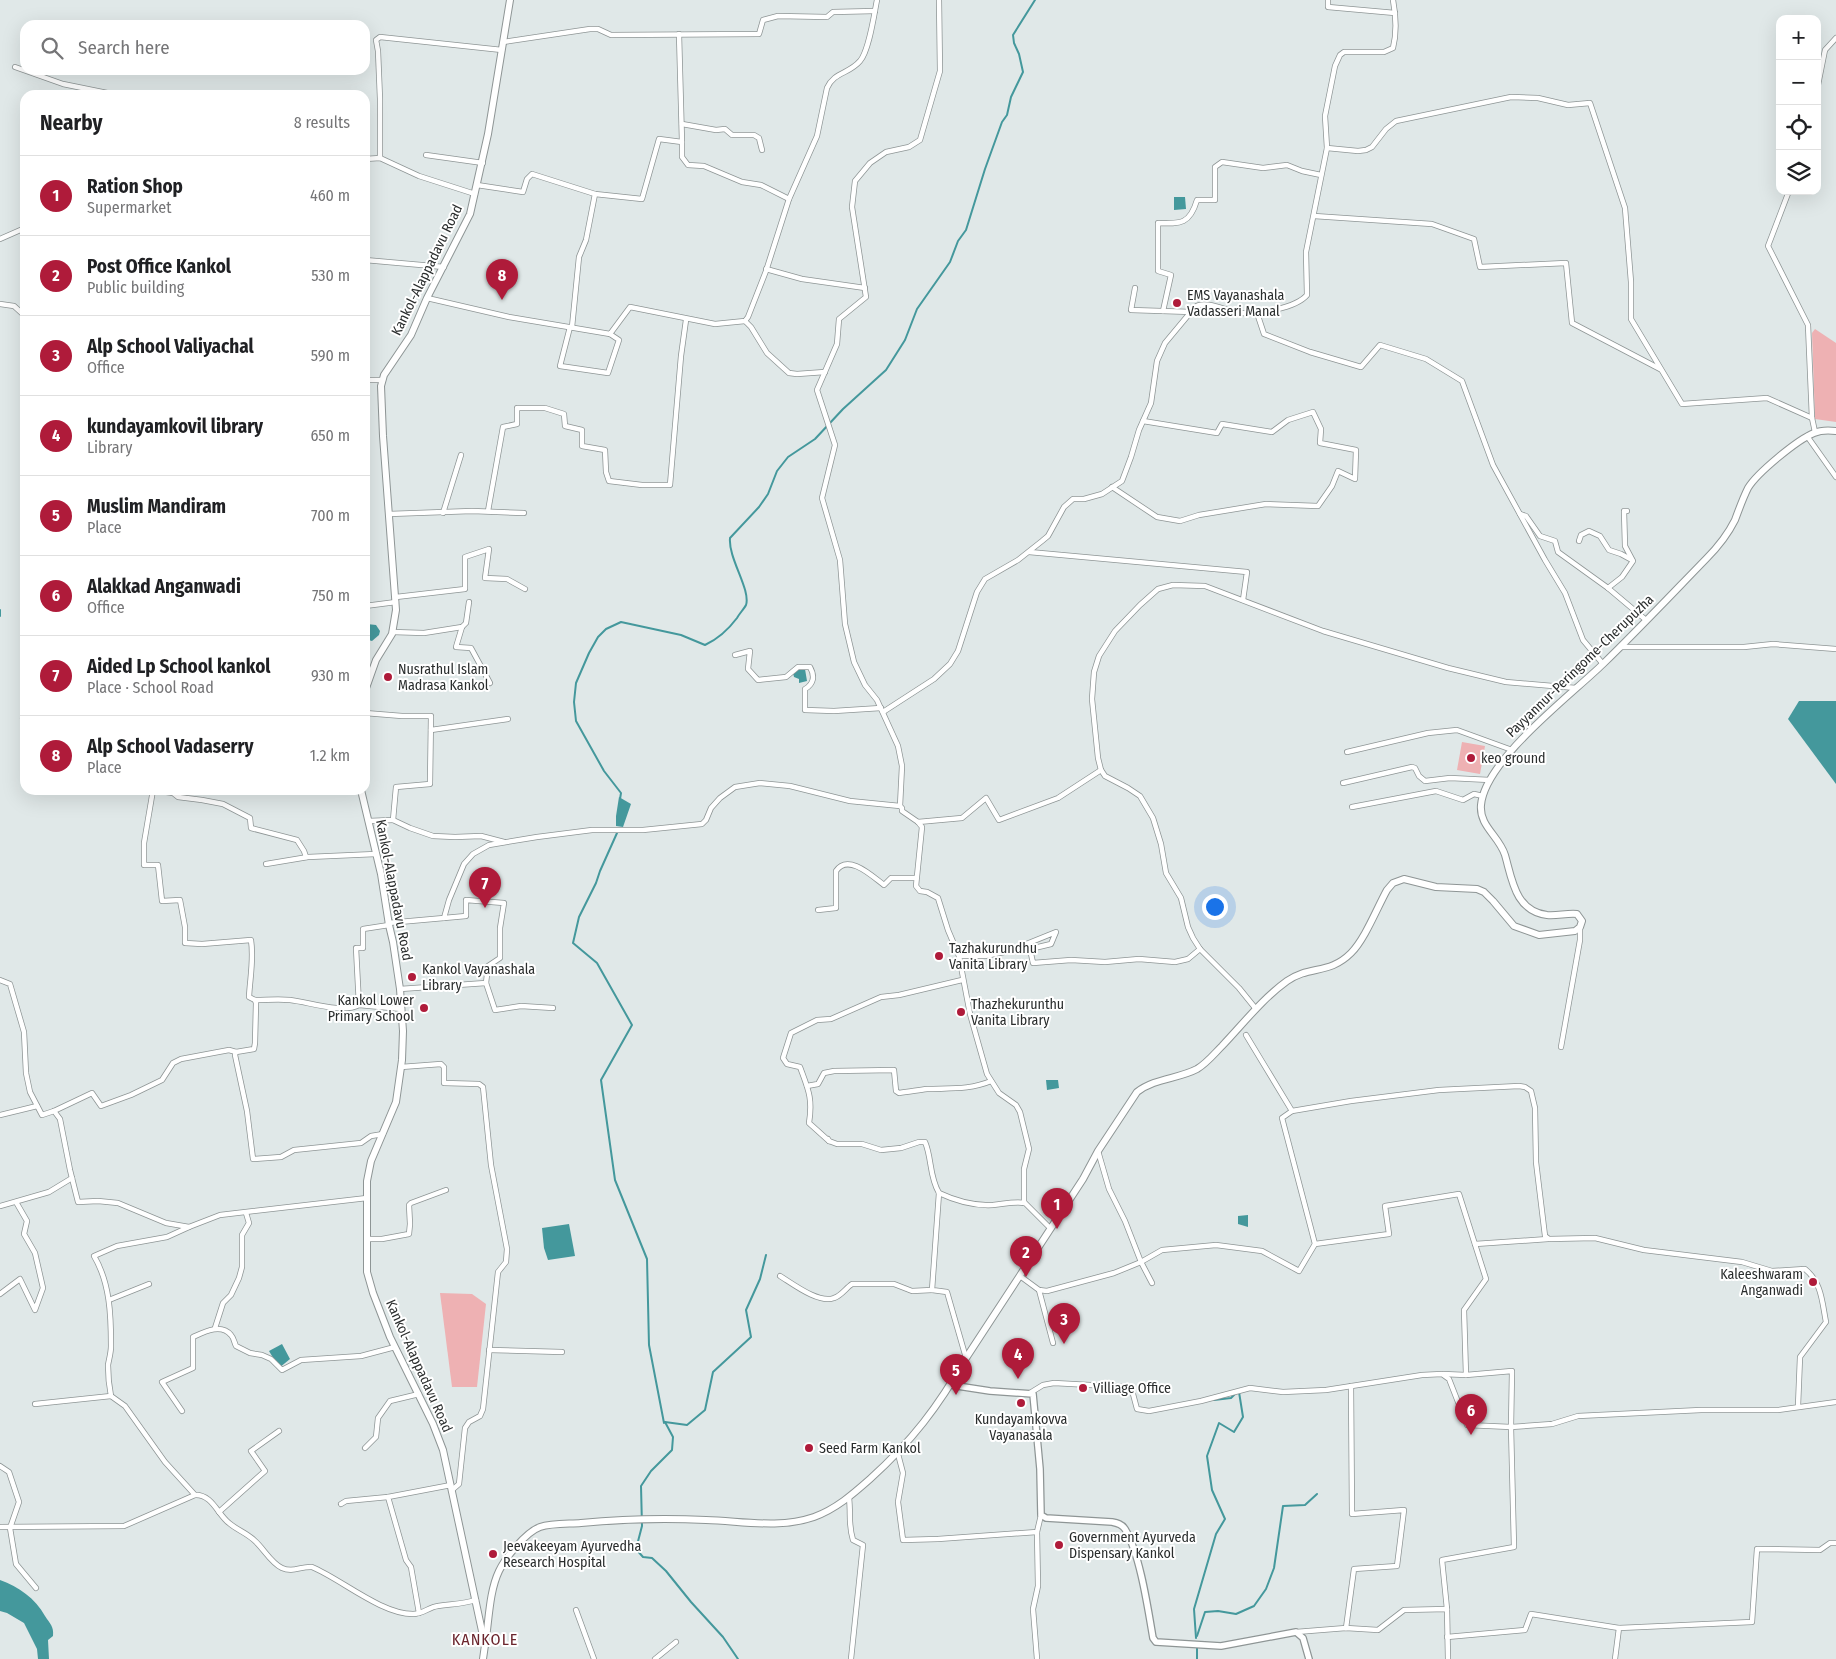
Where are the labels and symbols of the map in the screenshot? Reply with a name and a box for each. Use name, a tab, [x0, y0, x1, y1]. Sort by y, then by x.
street label: Kankol-Alappadavu Road	[388, 202, 466, 338]
pin: 8	[486, 259, 518, 300]
place label: EMS Vayanashala Vadasseri Manal	[1187, 287, 1285, 320]
marker: EMS Vayanashala Vadasseri Manal	[1171, 297, 1183, 309]
street label: Payyannur-Peringome-Cherupuzha	[1503, 591, 1657, 741]
place label: Nusrathul Islam Madrasa Kankol	[398, 661, 489, 694]
marker: Nusrathul Islam Madrasa Kankol	[382, 671, 394, 683]
place label: keo ground	[1481, 750, 1546, 767]
marker: keo ground	[1465, 752, 1477, 764]
street label: Kankol-Alappadavu Road	[372, 818, 416, 962]
pin: 7	[469, 867, 501, 908]
your location	[1202, 894, 1228, 920]
place label: Tazhakurundhu Vanita Library	[949, 940, 1037, 973]
marker: Tazhakurundhu Vanita Library	[933, 950, 945, 962]
place label: Kankol Vayanashala Library	[422, 961, 535, 994]
marker: Kankol Vayanashala Library	[406, 971, 418, 983]
place label: Kankol Lower Primary School	[328, 992, 414, 1025]
place label: Thazhekurunthu Vanita Library	[971, 996, 1064, 1029]
marker: Kankol Lower Primary School	[418, 1002, 430, 1014]
marker: Thazhekurunthu Vanita Library	[955, 1006, 967, 1018]
pin: 1	[1041, 1188, 1073, 1229]
pin: 2	[1010, 1236, 1042, 1277]
place label: Kaleeshwaram Anganwadi	[1720, 1266, 1803, 1299]
marker: Kaleeshwaram Anganwadi	[1807, 1276, 1819, 1288]
street label: Kankol-Alappadavu Road	[382, 1297, 456, 1435]
pin: 3	[1048, 1303, 1080, 1344]
pin: 4	[1002, 1338, 1034, 1379]
pin: 5	[940, 1354, 972, 1395]
place label: Villiage Office	[1093, 1380, 1171, 1397]
marker: Villiage Office	[1077, 1382, 1089, 1394]
pin: 6	[1455, 1394, 1487, 1435]
marker: Kundayamkovva Vayanasala	[1015, 1397, 1027, 1409]
place label: Kundayamkovva Vayanasala	[975, 1411, 1067, 1444]
place label: Seed Farm Kankol	[819, 1440, 921, 1457]
marker: Seed Farm Kankol	[803, 1442, 815, 1454]
place label: Government Ayurveda Dispensary Kankol	[1069, 1529, 1196, 1562]
place label: Jeevakeeyam Ayurvedha Research Hospital	[503, 1538, 641, 1571]
marker: Government Ayurveda Dispensary Kankol	[1053, 1539, 1065, 1551]
marker: Jeevakeeyam Ayurvedha Research Hospital	[487, 1548, 499, 1560]
district label: KANKOLE	[452, 1630, 518, 1649]

